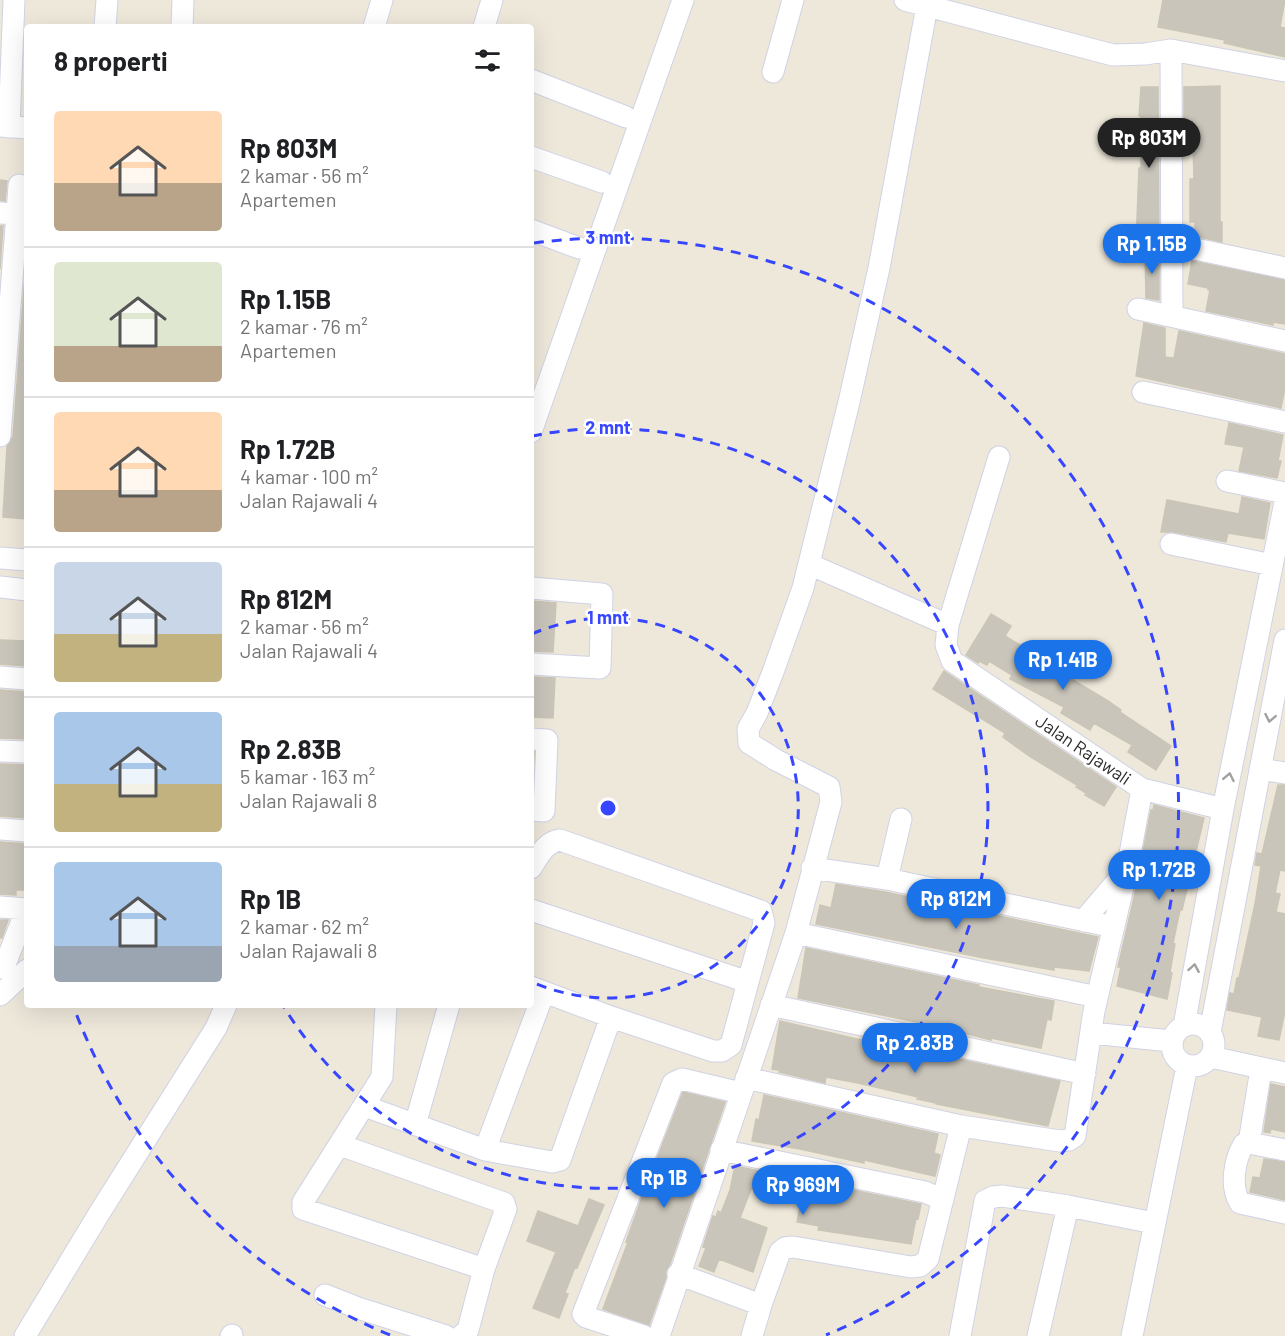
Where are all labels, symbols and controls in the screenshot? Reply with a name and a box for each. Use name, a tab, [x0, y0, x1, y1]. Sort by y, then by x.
icon: filters	[471, 44, 504, 77]
text: 8 properti	[54, 45, 168, 76]
pin: Rp 803M	[1094, 118, 1204, 169]
text: Rp 803M	[1112, 125, 1186, 149]
text: Rp 803M	[240, 132, 337, 163]
icon: home	[102, 135, 174, 207]
text: 2 kamar · 56 m²	[240, 163, 369, 187]
text: Apartemen	[240, 187, 336, 211]
pin: Rp 1.15B	[1090, 224, 1214, 275]
text: 3 mnt	[585, 226, 631, 248]
text: Rp 1.15B	[1117, 231, 1187, 255]
text: Rp 1.15B	[240, 283, 332, 314]
icon: home	[102, 286, 174, 358]
text: 2 kamar · 76 m²	[240, 314, 368, 338]
text: Apartemen	[240, 338, 336, 362]
text: 2 mnt	[585, 416, 631, 438]
text: Rp 1.72B	[240, 433, 336, 464]
icon: home	[102, 436, 174, 508]
text: 4 kamar · 100 m²	[240, 464, 378, 488]
text: Jalan Rajawali 4	[240, 488, 378, 512]
text: Rp 812M	[240, 583, 332, 614]
icon: home	[102, 586, 174, 658]
text: 1 mnt	[587, 606, 629, 628]
text: 2 kamar · 56 m²	[240, 614, 369, 638]
text: Jalan Rajawali 4	[240, 638, 378, 662]
pin: Rp 1.41B	[1001, 640, 1125, 691]
text: Rp 1.41B	[1028, 647, 1098, 671]
street label: Jalan Rajawali	[1032, 709, 1136, 789]
one-way arrow	[1264, 713, 1277, 723]
text: Rp 2.83B	[240, 733, 342, 764]
icon: home	[102, 736, 174, 808]
text: 5 kamar · 163 m²	[240, 764, 375, 788]
one-way arrow	[1222, 772, 1235, 782]
text: Jalan Rajawali 8	[240, 788, 377, 812]
centre of rings	[598, 798, 618, 818]
pin: Rp 1.72B	[1097, 850, 1221, 901]
text: Rp 1.72B	[1122, 857, 1196, 881]
pin: Rp 812M	[901, 879, 1011, 930]
text: Rp 1B	[240, 883, 301, 914]
icon: home	[102, 886, 174, 958]
text: Rp 812M	[921, 886, 991, 910]
text: 2 kamar · 62 m²	[240, 914, 369, 938]
text: Jalan Rajawali 8	[240, 938, 377, 962]
one-way arrow	[1187, 964, 1200, 974]
pin: Rp 2.83B	[853, 1023, 977, 1074]
text: Rp 2.83B	[876, 1030, 954, 1054]
pin: Rp 1B	[622, 1158, 706, 1209]
text: Rp 1B	[640, 1165, 688, 1189]
pin: Rp 969M	[748, 1165, 858, 1216]
text: Rp 969M	[766, 1172, 840, 1196]

